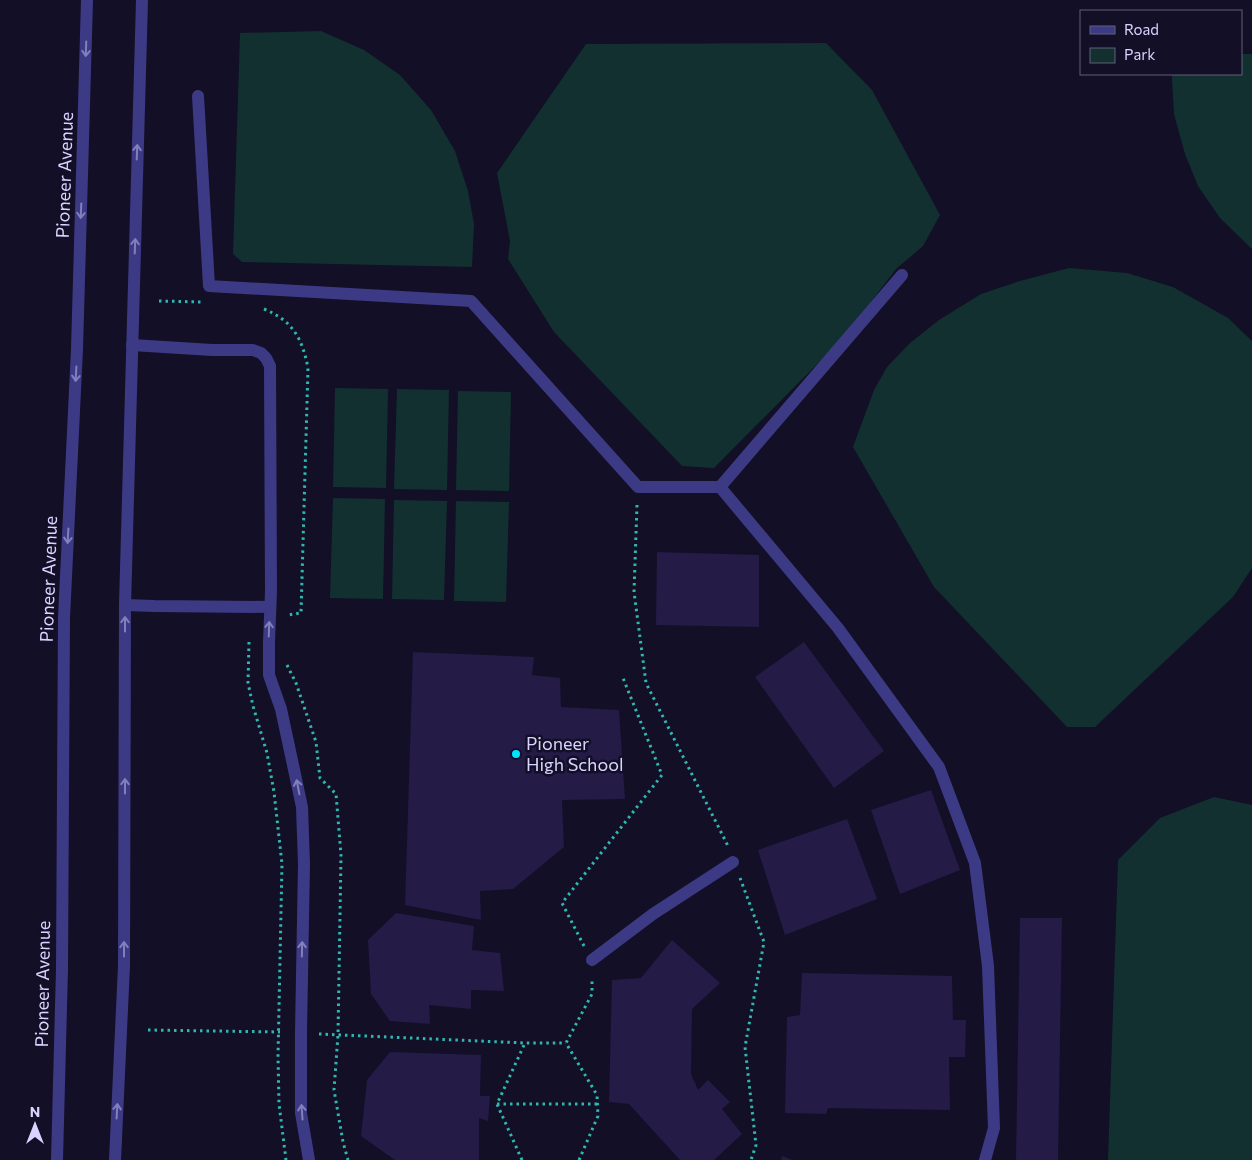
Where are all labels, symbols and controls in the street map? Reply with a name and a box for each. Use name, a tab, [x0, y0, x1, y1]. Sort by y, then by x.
legend	[1080, 10, 1242, 75]
text: Road	[1124, 20, 1159, 38]
one-way arrow	[81, 40, 90, 56]
text: Park	[1124, 45, 1155, 63]
street label: Pioneer Avenue	[51, 111, 77, 239]
one-way arrow	[133, 144, 142, 160]
one-way arrow	[76, 202, 86, 219]
one-way arrow	[130, 239, 140, 255]
one-way arrow	[71, 365, 80, 381]
street label: Pioneer Avenue	[35, 515, 61, 643]
one-way arrow	[64, 528, 73, 544]
one-way arrow	[120, 616, 130, 632]
one-way arrow	[265, 621, 274, 637]
place label: Pioneer High School	[526, 732, 624, 775]
marker: Pioneer High School	[510, 748, 522, 760]
one-way arrow	[120, 779, 130, 795]
one-way arrow	[292, 780, 302, 796]
street label: Pioneer Avenue	[30, 920, 54, 1047]
one-way arrow	[119, 941, 129, 958]
one-way arrow	[298, 942, 307, 958]
north arrow	[10, 1100, 60, 1150]
text: N	[30, 1103, 40, 1120]
one-way arrow	[112, 1104, 122, 1120]
one-way arrow	[297, 1104, 306, 1120]

